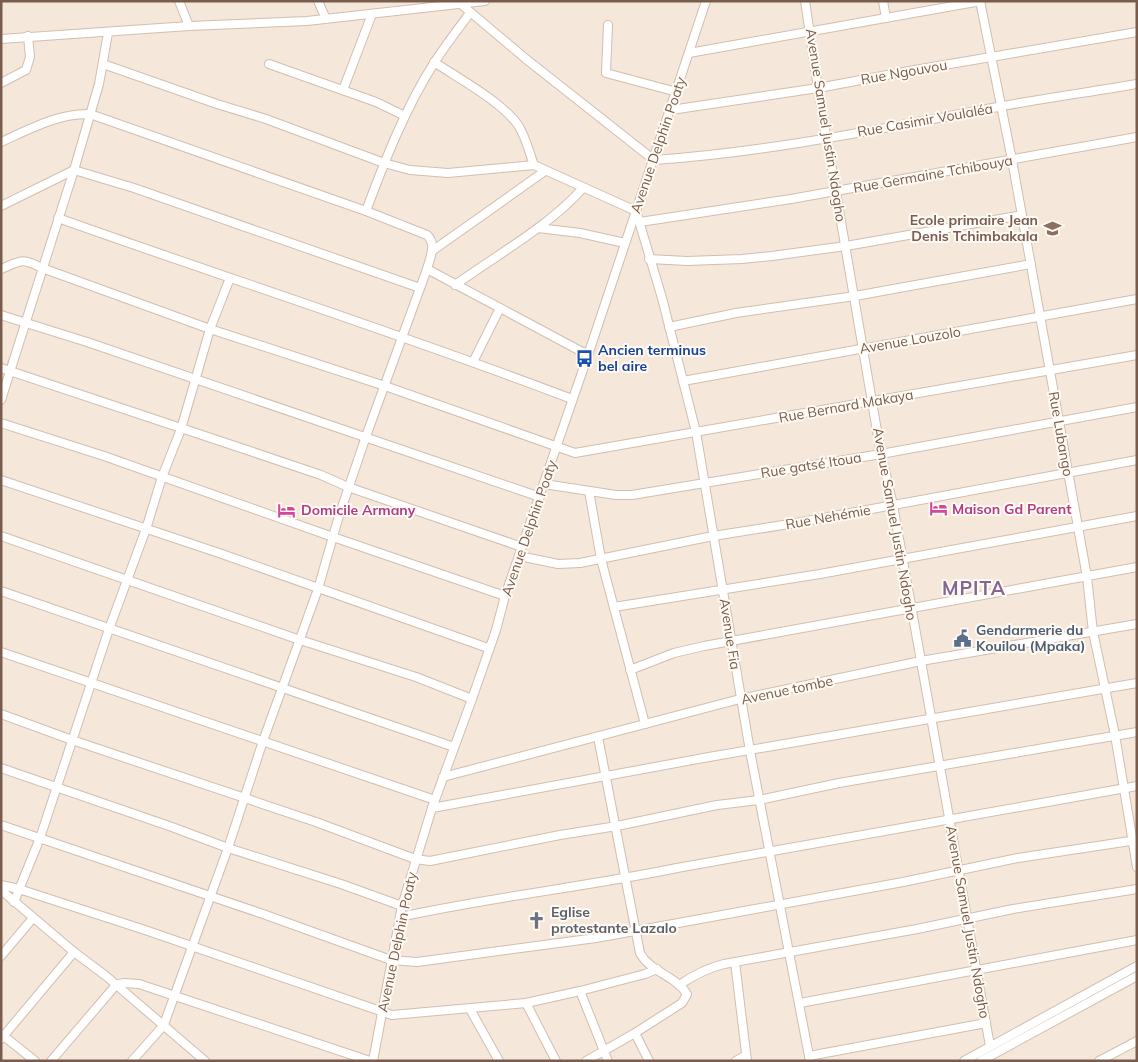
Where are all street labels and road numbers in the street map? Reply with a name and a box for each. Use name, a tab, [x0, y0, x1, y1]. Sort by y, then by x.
street label: Avenue Samuel Justin Ndogho	[802, 27, 850, 223]
street label: Rue Ngouvou	[859, 56, 949, 88]
street label: Avenue Delphin Poaty	[626, 74, 690, 216]
street label: Rue Casimir Voulaléa	[856, 99, 994, 141]
street label: Rue Germaine Tchibouya	[852, 151, 1014, 197]
street label: Avenue Louzolo	[858, 322, 962, 358]
street label: Rue Bernard Makaya	[777, 385, 915, 427]
street label: Rue Lubango	[1045, 390, 1077, 478]
street label: Avenue Samuel Justin Ndogho	[869, 426, 921, 622]
street label: Rue gatsé Itoua	[759, 448, 863, 482]
street label: Avenue Delphin Poaty	[497, 457, 561, 599]
street label: Rue Nehémie	[784, 501, 872, 533]
street label: Avenue Fia	[715, 597, 745, 671]
street label: Avenue tombe	[739, 671, 835, 709]
street label: Avenue Samuel Justin Ndogho	[942, 824, 994, 1020]
street label: Avenue Delphin Poaty	[373, 870, 421, 1014]

